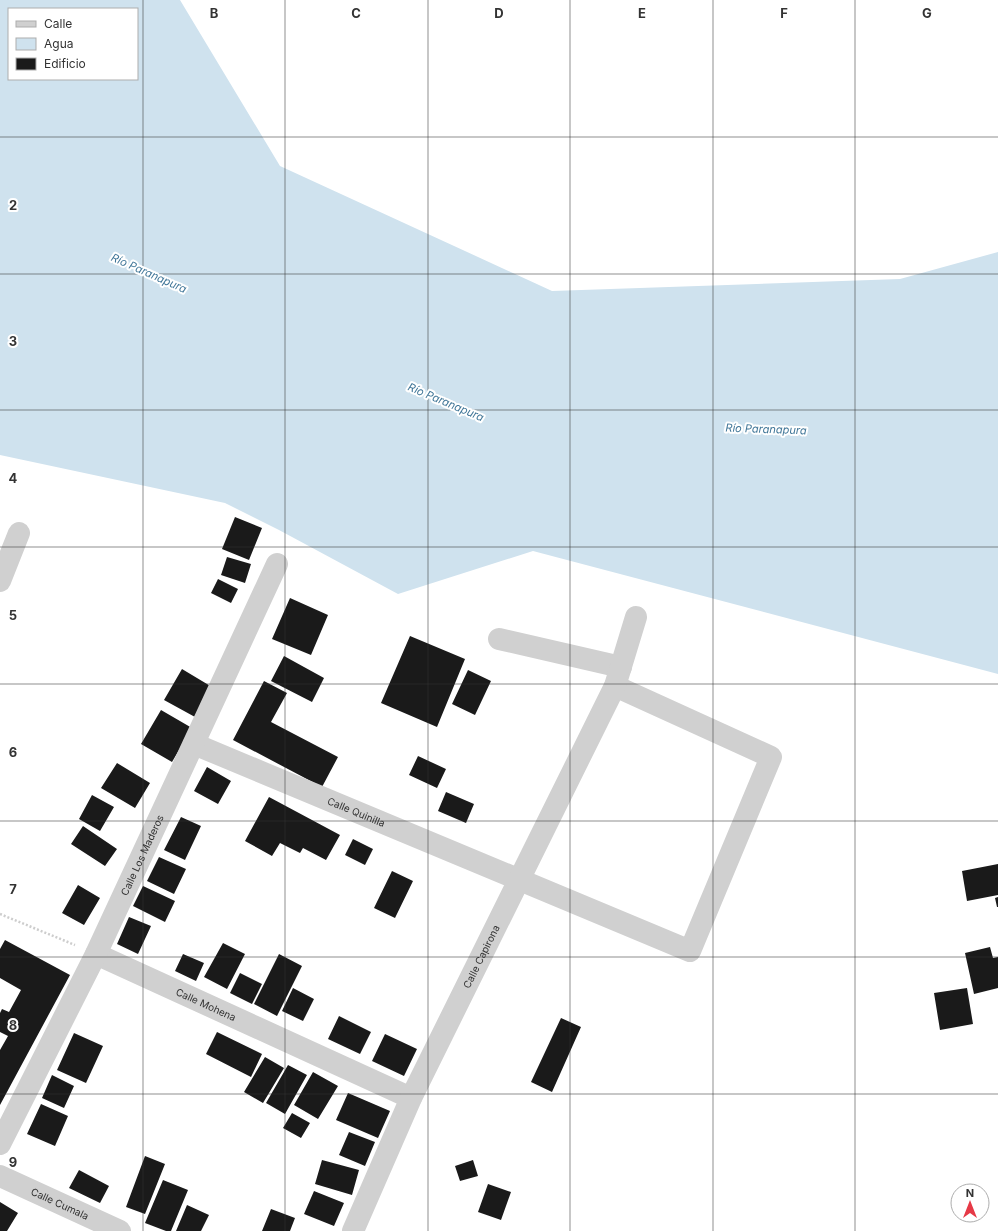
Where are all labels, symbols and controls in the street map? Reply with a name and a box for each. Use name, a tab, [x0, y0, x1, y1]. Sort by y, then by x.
text: B	[210, 5, 219, 21]
text: C	[351, 5, 361, 21]
text: D	[494, 5, 504, 21]
text: E	[638, 5, 646, 21]
text: F	[780, 5, 788, 21]
text: G	[922, 5, 932, 21]
legend	[8, 8, 138, 80]
text: Calle	[44, 16, 72, 31]
text: Agua	[44, 36, 73, 51]
text: Edificio	[44, 56, 86, 71]
text: 2	[9, 197, 17, 213]
water label: Río Paranapura	[109, 250, 189, 296]
text: 3	[9, 333, 17, 349]
water label: Río Paranapura	[406, 380, 486, 424]
water label: Río Paranapura	[725, 421, 807, 437]
text: 4	[9, 470, 18, 486]
text: 5	[9, 607, 17, 623]
text: 6	[9, 744, 17, 760]
street label: Calle Quinilla	[326, 794, 387, 829]
street label: Calle Los Maderos	[118, 813, 166, 897]
text: 7	[9, 881, 17, 897]
street label: Calle Capirona	[460, 923, 502, 990]
street label: Calle Mohena	[174, 985, 238, 1023]
text: 8	[9, 1017, 17, 1033]
text: 9	[9, 1154, 17, 1170]
north arrow	[950, 1183, 990, 1223]
street label: Calle Cumala	[29, 1185, 91, 1222]
text: N	[966, 1186, 974, 1200]

